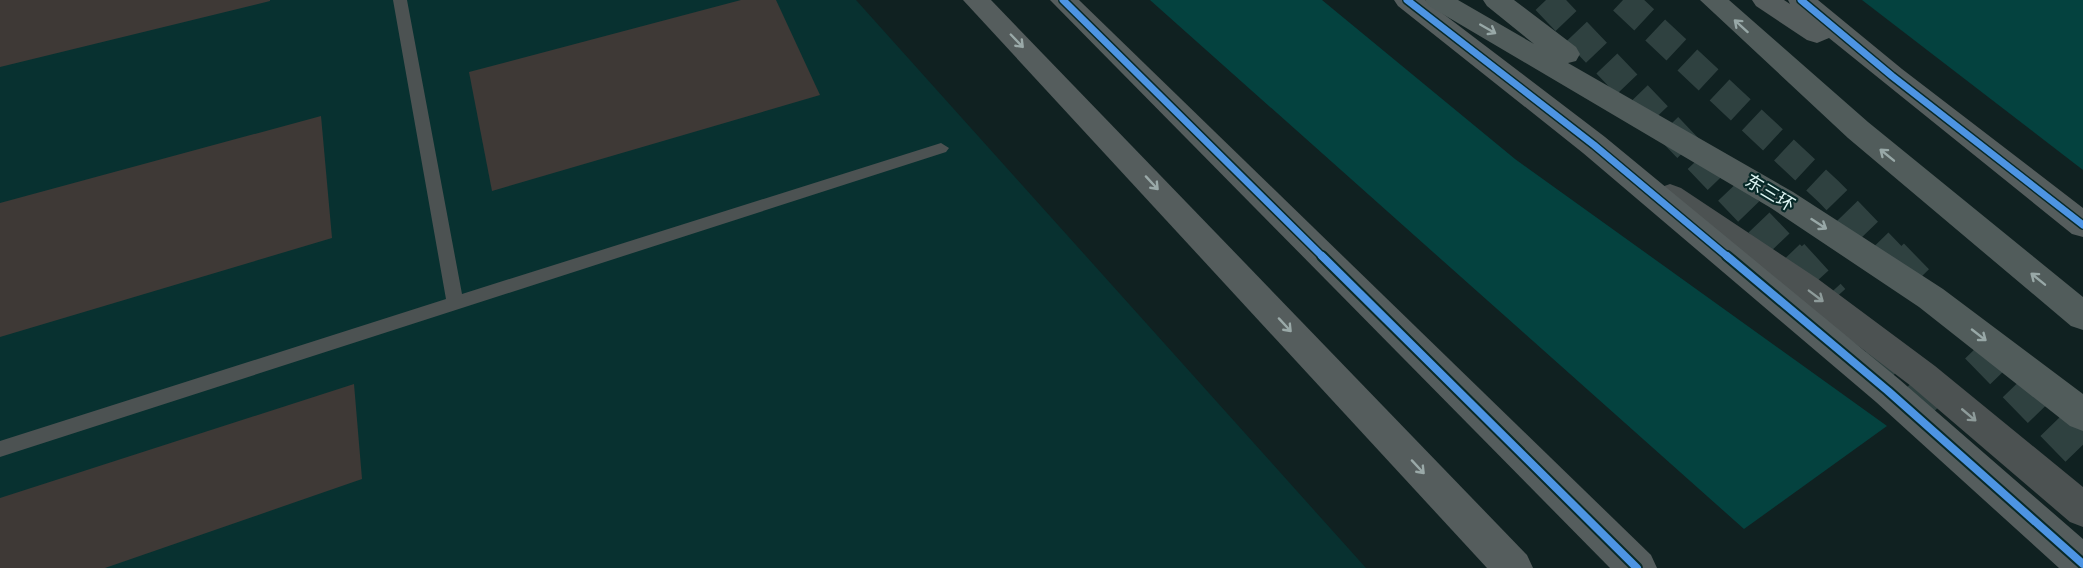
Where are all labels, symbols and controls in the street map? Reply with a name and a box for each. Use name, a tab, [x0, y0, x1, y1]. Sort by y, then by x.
one-way arrow	[1734, 18, 1749, 33]
one-way arrow	[1479, 24, 1496, 36]
one-way arrow	[1010, 34, 1024, 49]
one-way arrow	[1880, 148, 1895, 162]
street label: 东三环	[1740, 168, 1800, 218]
one-way arrow	[1144, 175, 1159, 190]
one-way arrow	[1810, 218, 1827, 230]
one-way arrow	[2031, 272, 2046, 286]
one-way arrow	[1807, 289, 1823, 302]
one-way arrow	[1278, 317, 1292, 332]
one-way arrow	[1971, 329, 1987, 341]
one-way arrow	[1961, 409, 1977, 422]
one-way arrow	[1411, 459, 1425, 474]

